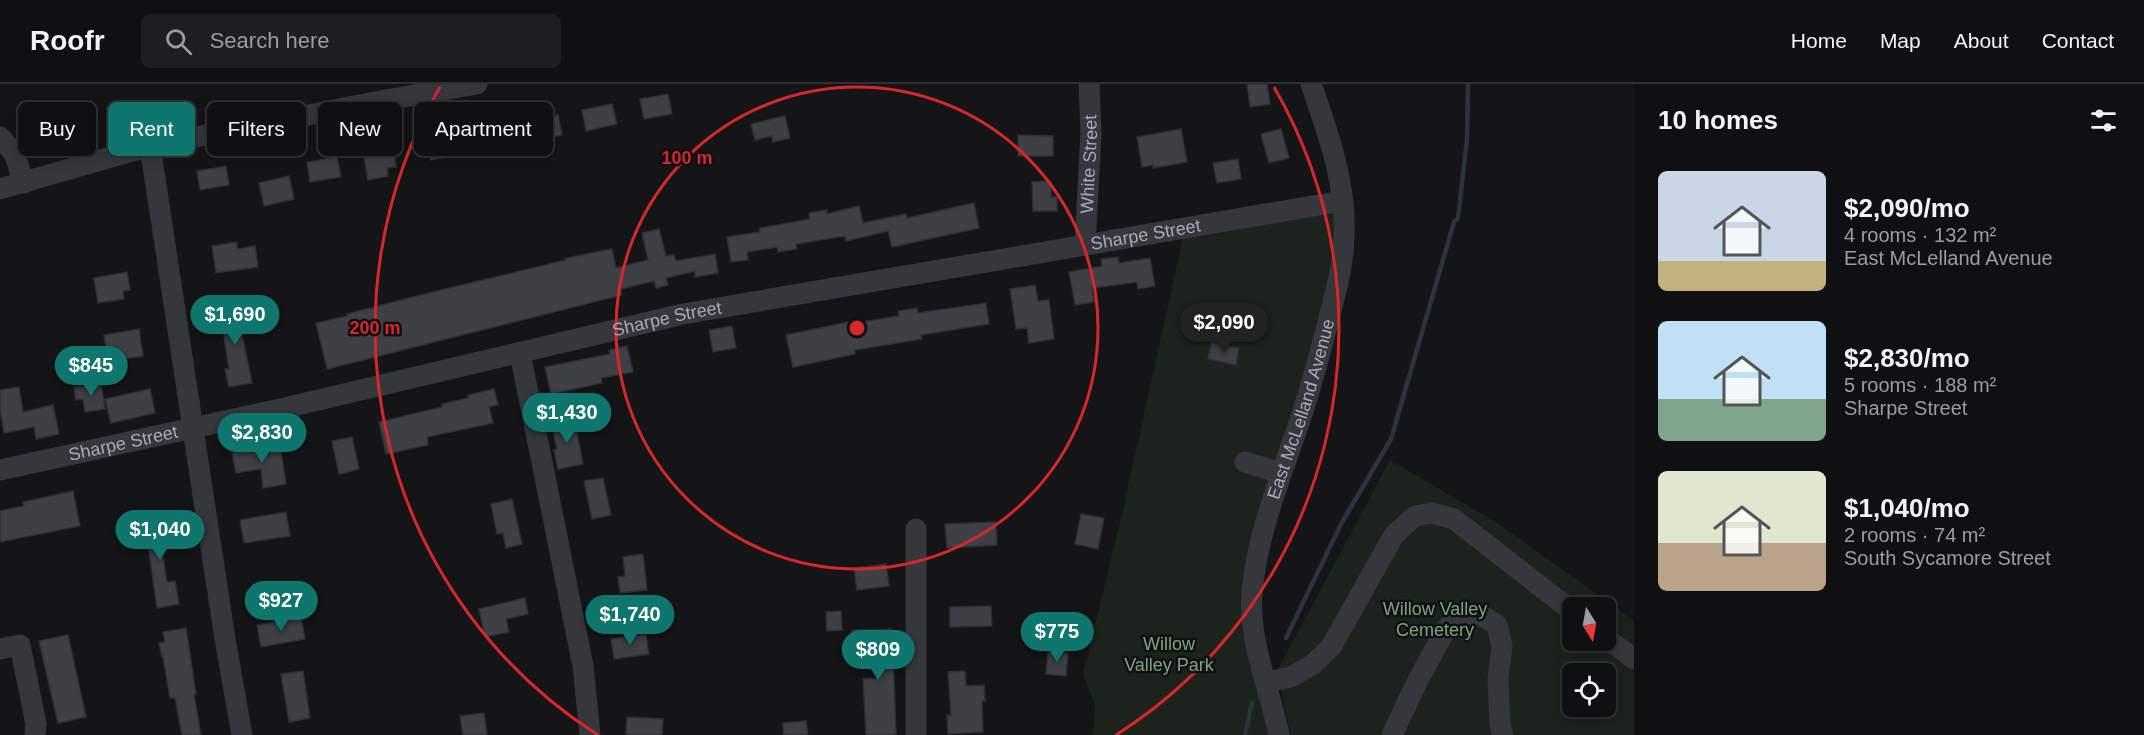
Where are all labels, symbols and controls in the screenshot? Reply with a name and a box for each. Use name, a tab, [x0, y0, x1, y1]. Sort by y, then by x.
search box	[141, 14, 561, 68]
text: Roofr	[30, 25, 105, 56]
icon: search	[162, 25, 195, 58]
text: Search here	[210, 28, 330, 53]
text: Home	[1791, 29, 1847, 52]
text: Map	[1880, 29, 1921, 52]
text: About	[1954, 29, 2009, 52]
text: Contact	[2042, 29, 2114, 52]
chip: Buy	[18, 102, 96, 156]
chip: Rent	[108, 102, 195, 156]
chip: Filters	[207, 102, 306, 156]
chip: New	[318, 102, 402, 156]
chip: Apartment	[414, 102, 553, 156]
icon: filters	[2087, 104, 2120, 137]
text: 10 homes	[1658, 105, 1778, 135]
street label: White Street	[1077, 114, 1101, 214]
text: 100 m	[661, 148, 713, 168]
text: $2,090/mo	[1844, 193, 1970, 223]
icon: home	[1706, 195, 1778, 267]
street label: Sharpe Street	[1089, 215, 1202, 254]
text: 4 rooms · 132 m²	[1844, 224, 1996, 246]
text: East McLelland Avenue	[1844, 247, 2053, 269]
pin: $1,690	[186, 295, 284, 346]
street label: Sharpe Street	[610, 298, 723, 340]
text: $1,690	[204, 303, 266, 325]
pin: $2,090	[1175, 303, 1273, 354]
text: $2,090	[1193, 311, 1255, 333]
street label: East McLelland Avenue	[1263, 317, 1338, 502]
text: 200 m	[349, 318, 401, 338]
centre of rings	[847, 318, 867, 338]
text: $2,830/mo	[1844, 343, 1970, 373]
icon: home	[1706, 345, 1778, 417]
pin: $845	[55, 346, 127, 397]
text: $845	[69, 354, 113, 376]
text: 5 rooms · 188 m²	[1844, 374, 1996, 396]
pin: $1,430	[518, 393, 616, 444]
text: Sharpe Street	[1844, 397, 1967, 419]
text: $1,430	[536, 401, 598, 423]
pin: $2,830	[213, 413, 311, 464]
text: $2,830	[231, 421, 293, 443]
street label: Sharpe Street	[67, 422, 180, 465]
text: $1,040/mo	[1844, 493, 1970, 523]
icon: home	[1706, 495, 1778, 567]
pin: $1,040	[111, 510, 209, 561]
text: $1,040	[129, 518, 191, 540]
text: 2 rooms · 74 m²	[1844, 524, 1985, 546]
text: South Sycamore Street	[1844, 547, 2051, 569]
pin: $927	[245, 581, 317, 632]
text: $927	[259, 589, 303, 611]
pin: $1,740	[581, 595, 679, 646]
north arrow	[1562, 597, 1616, 651]
map controls	[1562, 597, 1616, 717]
park label: Willow Valley Cemetery	[1383, 599, 1487, 640]
text: $1,740	[599, 603, 661, 625]
pin: $775	[1021, 612, 1093, 663]
text: $775	[1035, 620, 1079, 642]
pin: $809	[842, 630, 914, 681]
park label: Willow Valley Park	[1124, 634, 1215, 675]
text: $809	[856, 638, 900, 660]
button: locate	[1562, 663, 1616, 717]

